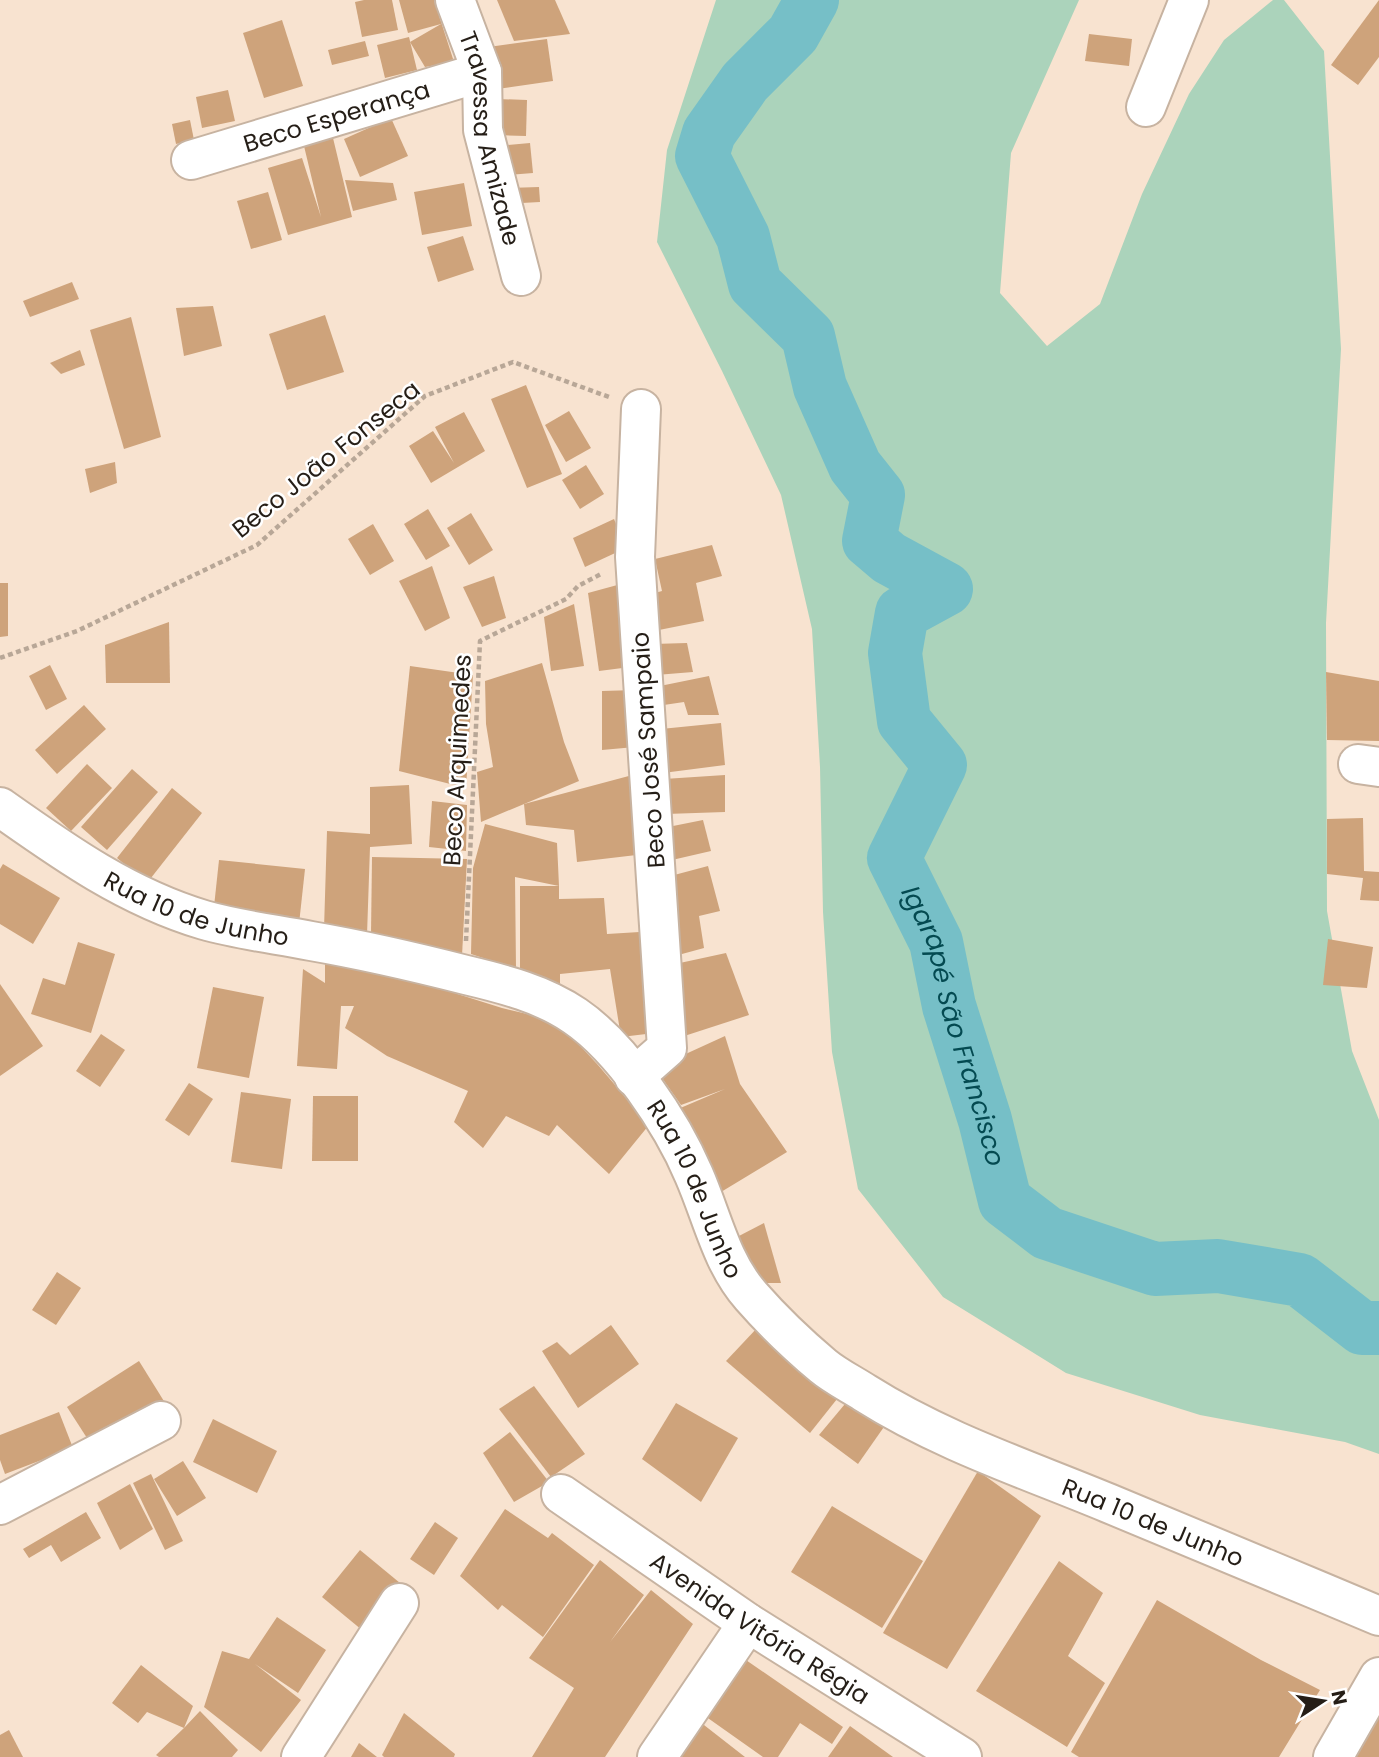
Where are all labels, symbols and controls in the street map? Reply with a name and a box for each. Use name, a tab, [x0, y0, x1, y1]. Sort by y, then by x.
street label: Travessa Amizade	[452, 26, 529, 249]
street label: Beco Esperança	[239, 72, 434, 160]
street label: Beco João Fonseca	[225, 373, 427, 545]
street label: Beco José Sampaio	[623, 631, 673, 869]
street label: Beco Arquimedes	[435, 653, 479, 867]
street label: Rua 10 de Junho	[98, 863, 291, 953]
water label: Igarapé São Francisco	[893, 880, 1014, 1170]
street label: Rua 10 de Junho	[640, 1093, 751, 1284]
street label: Rua 10 de Junho	[1058, 1470, 1249, 1574]
street label: Avenida Vitória Régia	[644, 1544, 876, 1712]
north arrow	[1288, 1666, 1358, 1736]
text: N	[1324, 1688, 1354, 1707]

